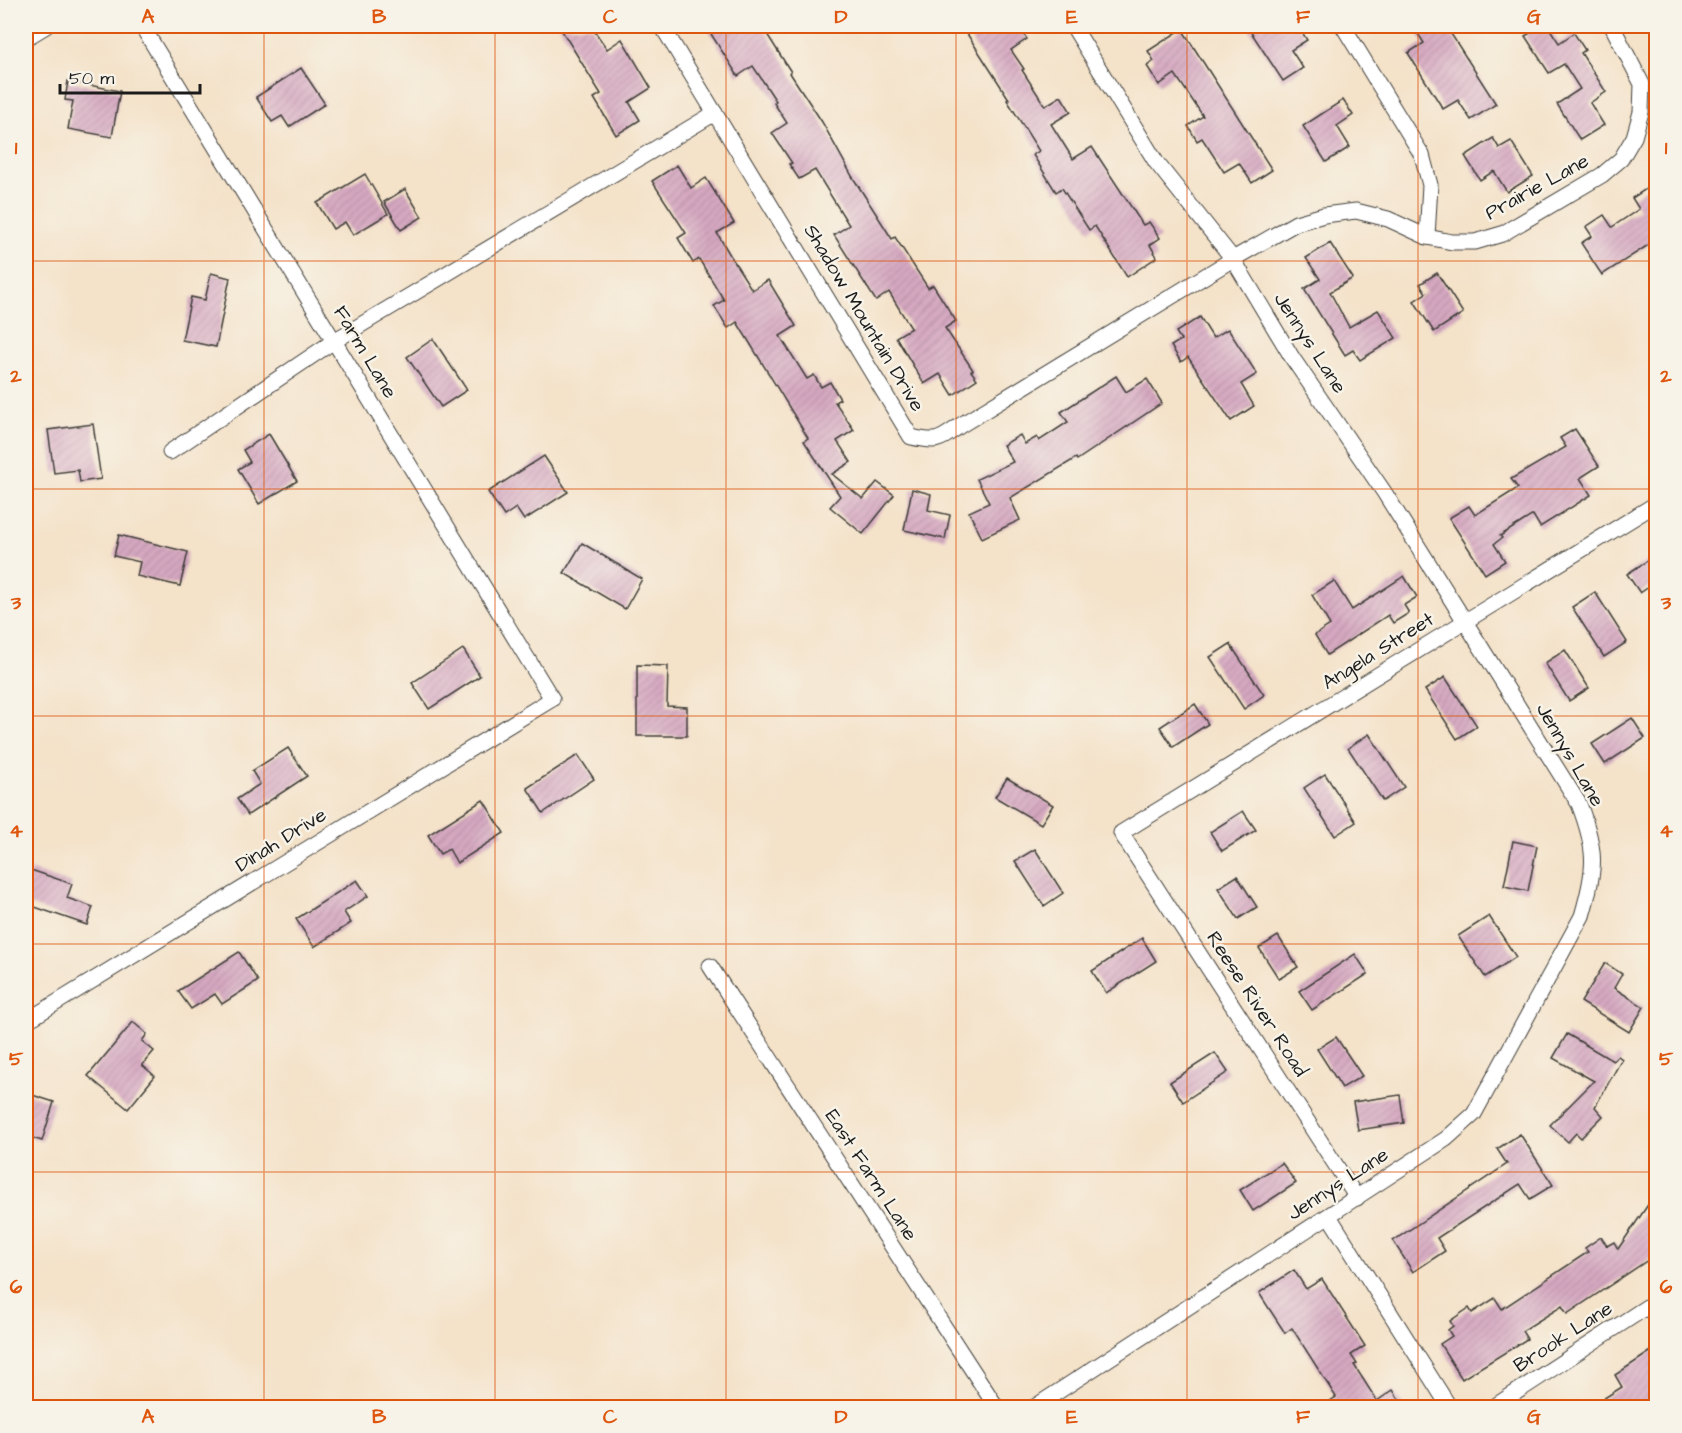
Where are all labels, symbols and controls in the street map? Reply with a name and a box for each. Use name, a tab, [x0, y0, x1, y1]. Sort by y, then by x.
text: A	[142, 3, 155, 31]
text: B	[372, 3, 387, 31]
text: C	[603, 3, 618, 31]
text: D	[835, 3, 848, 31]
text: E	[1066, 3, 1078, 31]
text: F	[1296, 3, 1311, 31]
text: G	[1527, 3, 1541, 31]
scale bar	[60, 57, 200, 95]
text: 50 m	[69, 66, 114, 91]
text: 1	[15, 134, 18, 162]
text: 1	[1665, 134, 1668, 162]
street label: Prairie Lane	[1480, 147, 1594, 227]
street label: Shadow Mountain Drive	[797, 219, 931, 417]
street label: Jennys Lane	[1266, 287, 1353, 400]
street label: Farm Lane	[326, 300, 404, 404]
text: 2	[9, 362, 22, 390]
text: 2	[1659, 362, 1672, 390]
text: 3	[10, 589, 22, 617]
text: 3	[1660, 589, 1672, 617]
street label: Angela Street	[1317, 605, 1440, 697]
street label: Jennys Lane	[1528, 698, 1611, 813]
street label: Dinah Drive	[230, 801, 332, 879]
text: 4	[9, 817, 23, 845]
text: 4	[1659, 817, 1673, 845]
street label: Reese River Road	[1199, 926, 1315, 1082]
text: 5	[9, 1045, 24, 1073]
text: 5	[1659, 1045, 1674, 1073]
street label: East Farm Lane	[818, 1104, 924, 1246]
street label: Jennys Lane	[1282, 1141, 1395, 1228]
text: 6	[10, 1273, 23, 1301]
text: 6	[1660, 1273, 1673, 1301]
street label: Brook Lane	[1508, 1294, 1618, 1379]
text: A	[142, 1403, 155, 1431]
text: B	[372, 1403, 387, 1431]
text: C	[603, 1403, 618, 1431]
text: D	[835, 1403, 848, 1431]
text: E	[1066, 1403, 1078, 1431]
text: F	[1296, 1403, 1311, 1431]
text: G	[1527, 1403, 1541, 1431]

